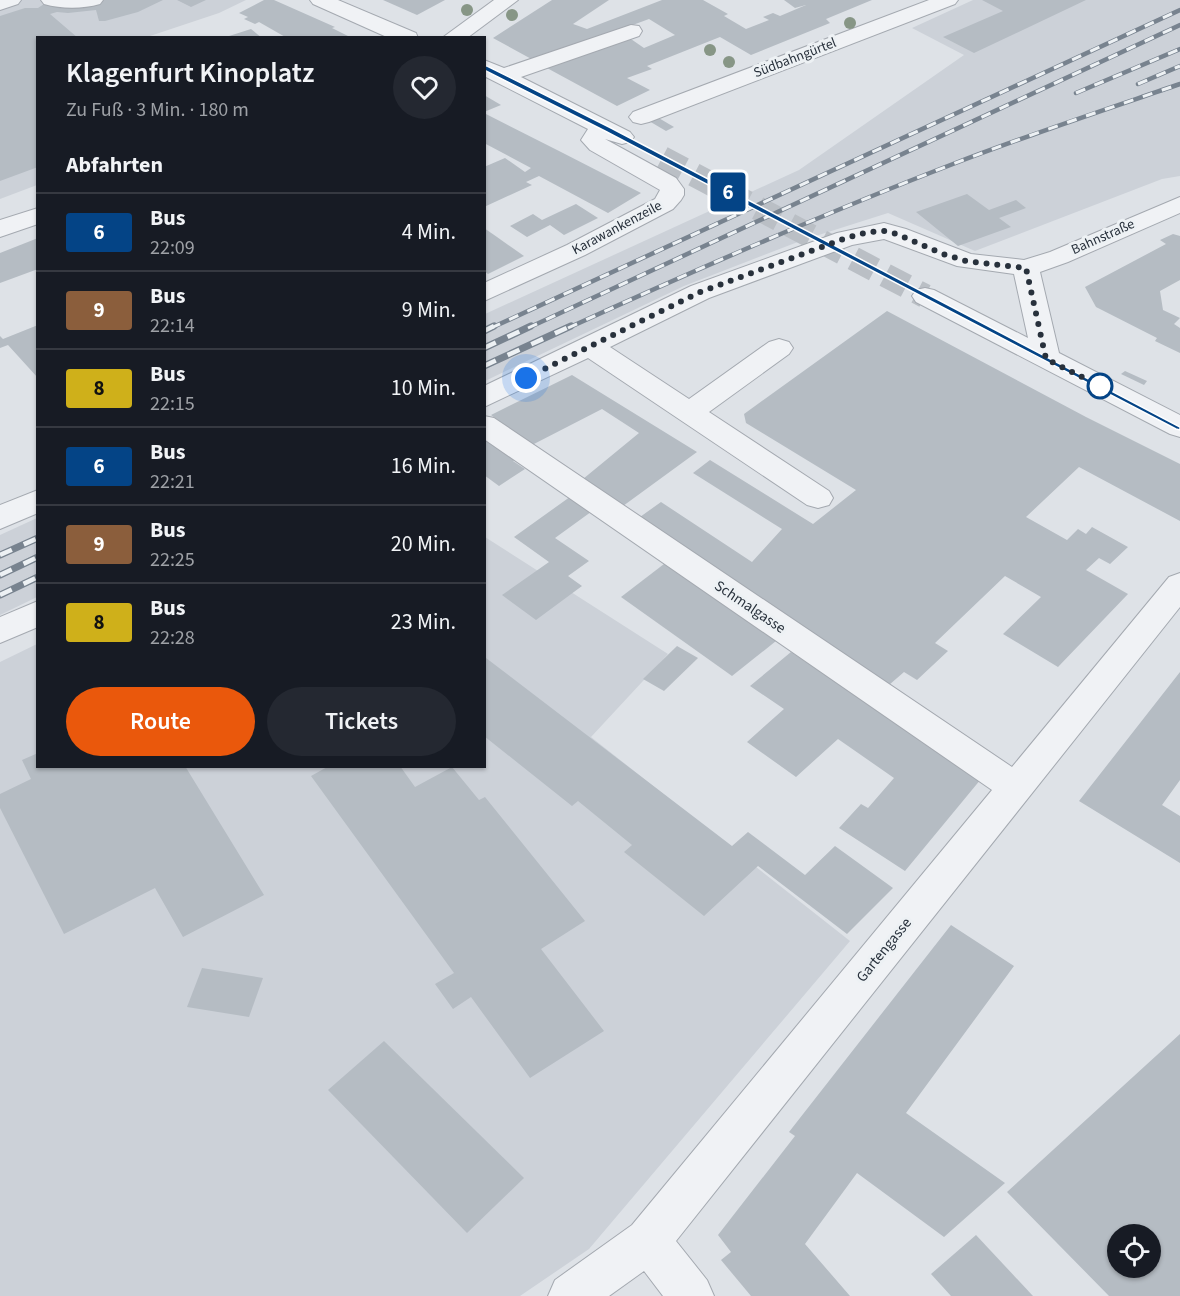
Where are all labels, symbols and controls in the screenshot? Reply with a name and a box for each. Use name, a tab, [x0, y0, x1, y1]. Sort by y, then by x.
street label: Südbahngürtel	[751, 33, 840, 83]
text: Klagenfurt Kinoplatz	[66, 53, 314, 93]
button: heart	[393, 56, 456, 119]
text: Zu Fuß · 3 Min. · 180 m	[66, 96, 249, 124]
text: Abfahrten	[66, 149, 163, 181]
line badge: 6	[708, 172, 748, 212]
text: 6	[722, 177, 734, 207]
street label: Karawankenzeile	[568, 196, 666, 260]
text: Bus	[150, 202, 186, 234]
street label: Bahnstraße	[1068, 214, 1138, 260]
text: 4 Min.	[402, 216, 456, 248]
text: 6	[93, 217, 105, 247]
text: 22:09	[150, 234, 195, 262]
text: Bus	[150, 280, 186, 312]
text: 9 Min.	[402, 294, 456, 326]
text: 9	[93, 295, 105, 325]
text: 22:14	[150, 312, 195, 340]
text: Bus	[150, 358, 186, 390]
your location	[511, 363, 541, 393]
text: 10 Min.	[391, 372, 456, 404]
text: 8	[93, 373, 105, 403]
unlabelled marker	[1087, 373, 1113, 399]
text: 22:15	[150, 390, 195, 418]
text: Bus	[150, 436, 186, 468]
text: 16 Min.	[391, 450, 456, 482]
text: 6	[93, 451, 105, 481]
text: 22:21	[150, 468, 195, 496]
text: Bus	[150, 514, 186, 546]
text: 20 Min.	[391, 528, 456, 560]
text: 9	[93, 529, 105, 559]
text: 22:25	[150, 546, 195, 574]
street label: Schmalgasse	[710, 575, 790, 639]
text: Bus	[150, 592, 186, 624]
text: 23 Min.	[391, 606, 456, 638]
text: 8	[93, 607, 105, 637]
text: 22:28	[150, 624, 195, 652]
button: Route	[66, 687, 255, 756]
button: Tickets	[267, 687, 456, 756]
street label: Gartengasse	[851, 913, 917, 987]
map controls	[1107, 1224, 1161, 1278]
button: locate	[1107, 1224, 1161, 1278]

